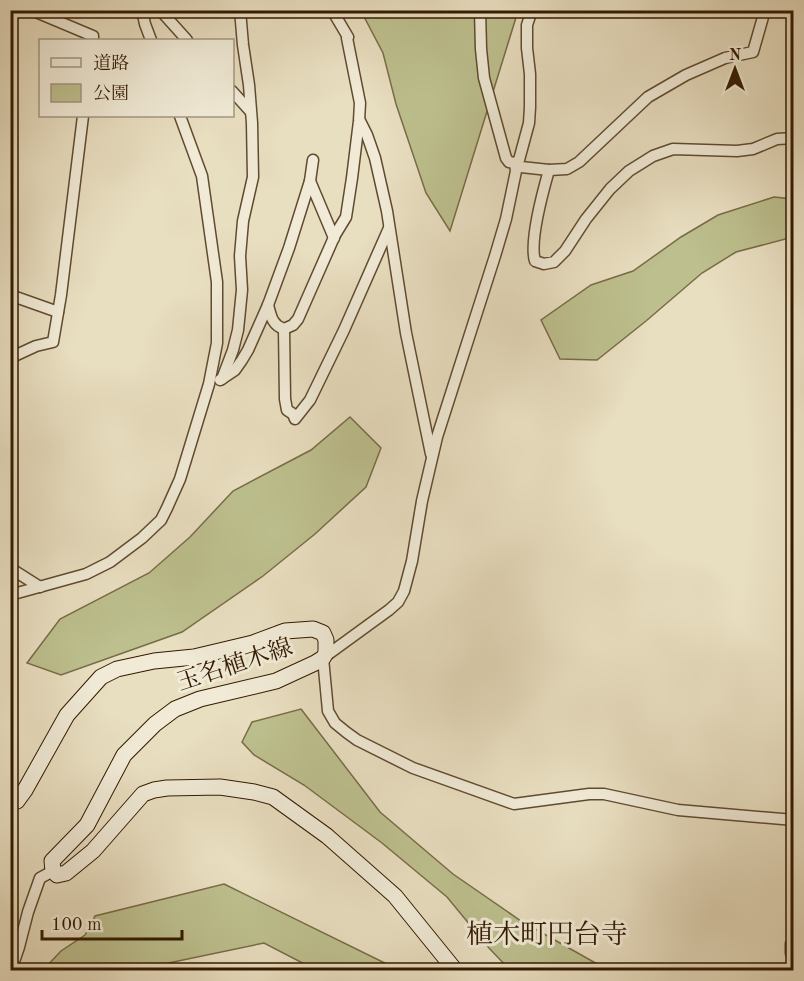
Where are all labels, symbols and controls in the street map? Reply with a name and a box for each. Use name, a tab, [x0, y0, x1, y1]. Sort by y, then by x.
legend	[39, 39, 234, 117]
north arrow	[705, 39, 765, 99]
text: N	[729, 48, 742, 64]
text: 道路	[93, 53, 129, 73]
text: 公園	[93, 84, 129, 103]
street label: 玉名植木線	[173, 633, 296, 696]
scale bar	[42, 903, 182, 941]
text: 100 m	[51, 916, 102, 934]
district label: 植木町円台寺	[466, 920, 628, 949]

